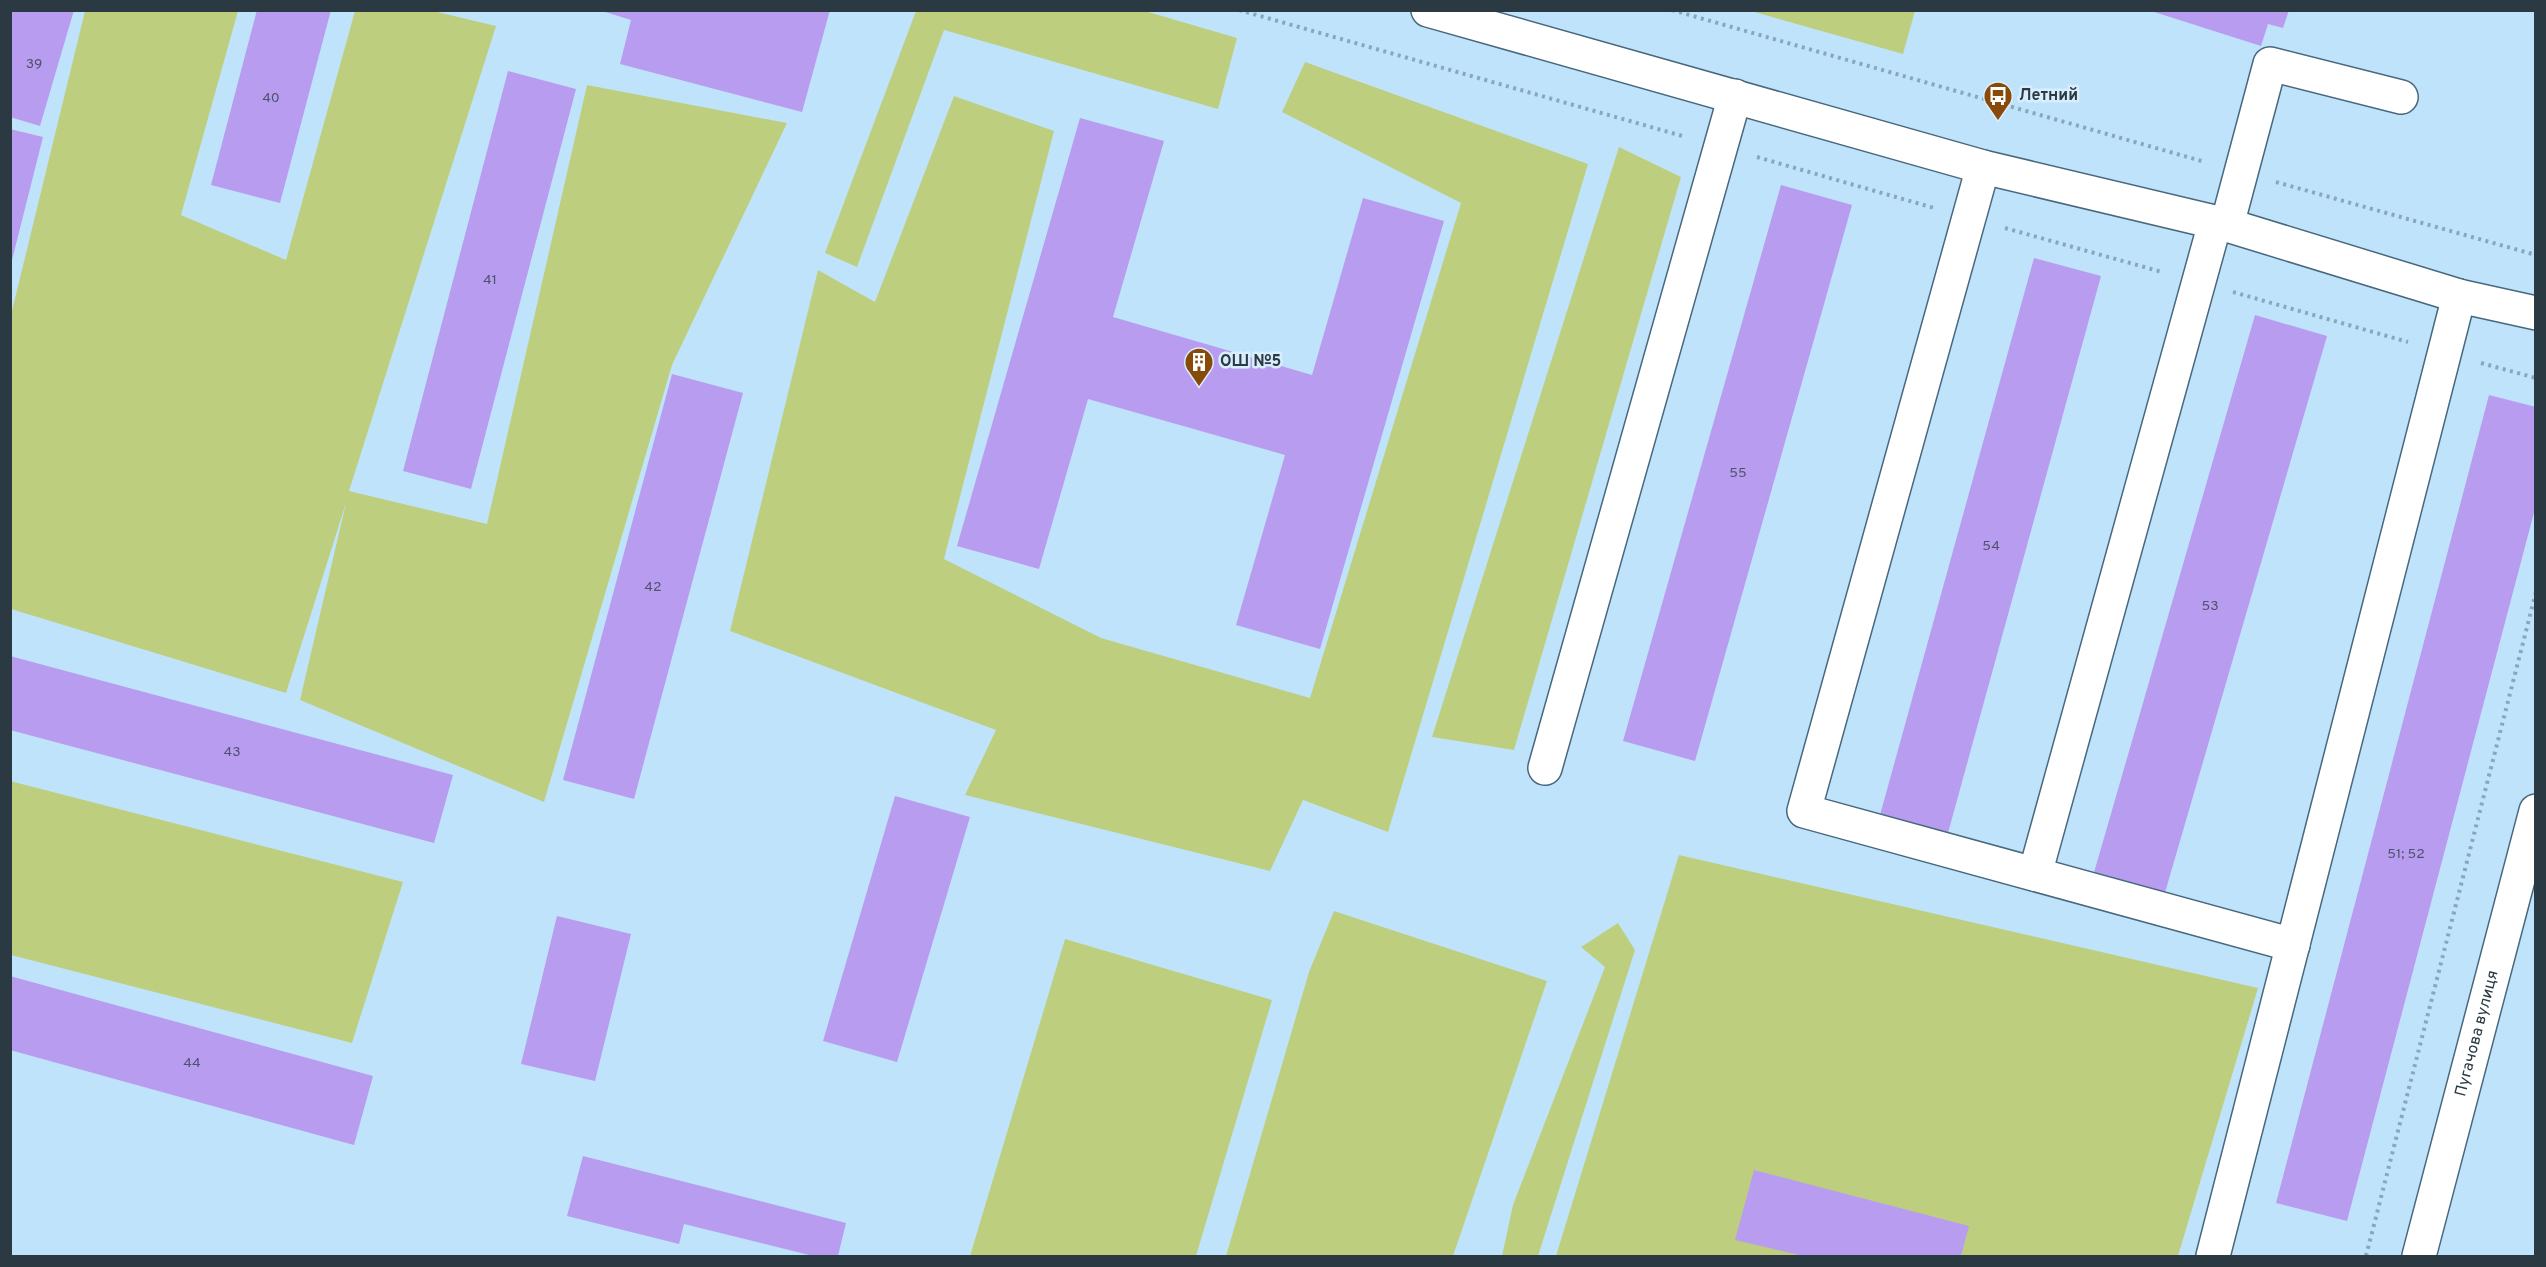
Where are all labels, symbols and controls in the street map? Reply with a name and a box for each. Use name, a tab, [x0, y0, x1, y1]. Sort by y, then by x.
house number: 39	[26, 56, 42, 73]
bus stop icon: Летний	[1982, 80, 2014, 122]
place label: Летний	[2019, 86, 2078, 106]
house number: 40	[262, 90, 280, 107]
house number: 41	[483, 272, 497, 289]
building icon: ОШ №5	[1183, 346, 1215, 388]
place label: ОШ №5	[1220, 352, 1281, 372]
house number: 55	[1729, 465, 1747, 482]
house number: 54	[1982, 538, 2000, 555]
house number: 42	[644, 579, 662, 596]
house number: 53	[2201, 598, 2219, 615]
house number: 43	[223, 744, 241, 761]
house number: 51; 52	[2387, 846, 2425, 863]
street label: Пугачова вулиця	[2451, 968, 2504, 1099]
house number: 44	[183, 1055, 201, 1072]

